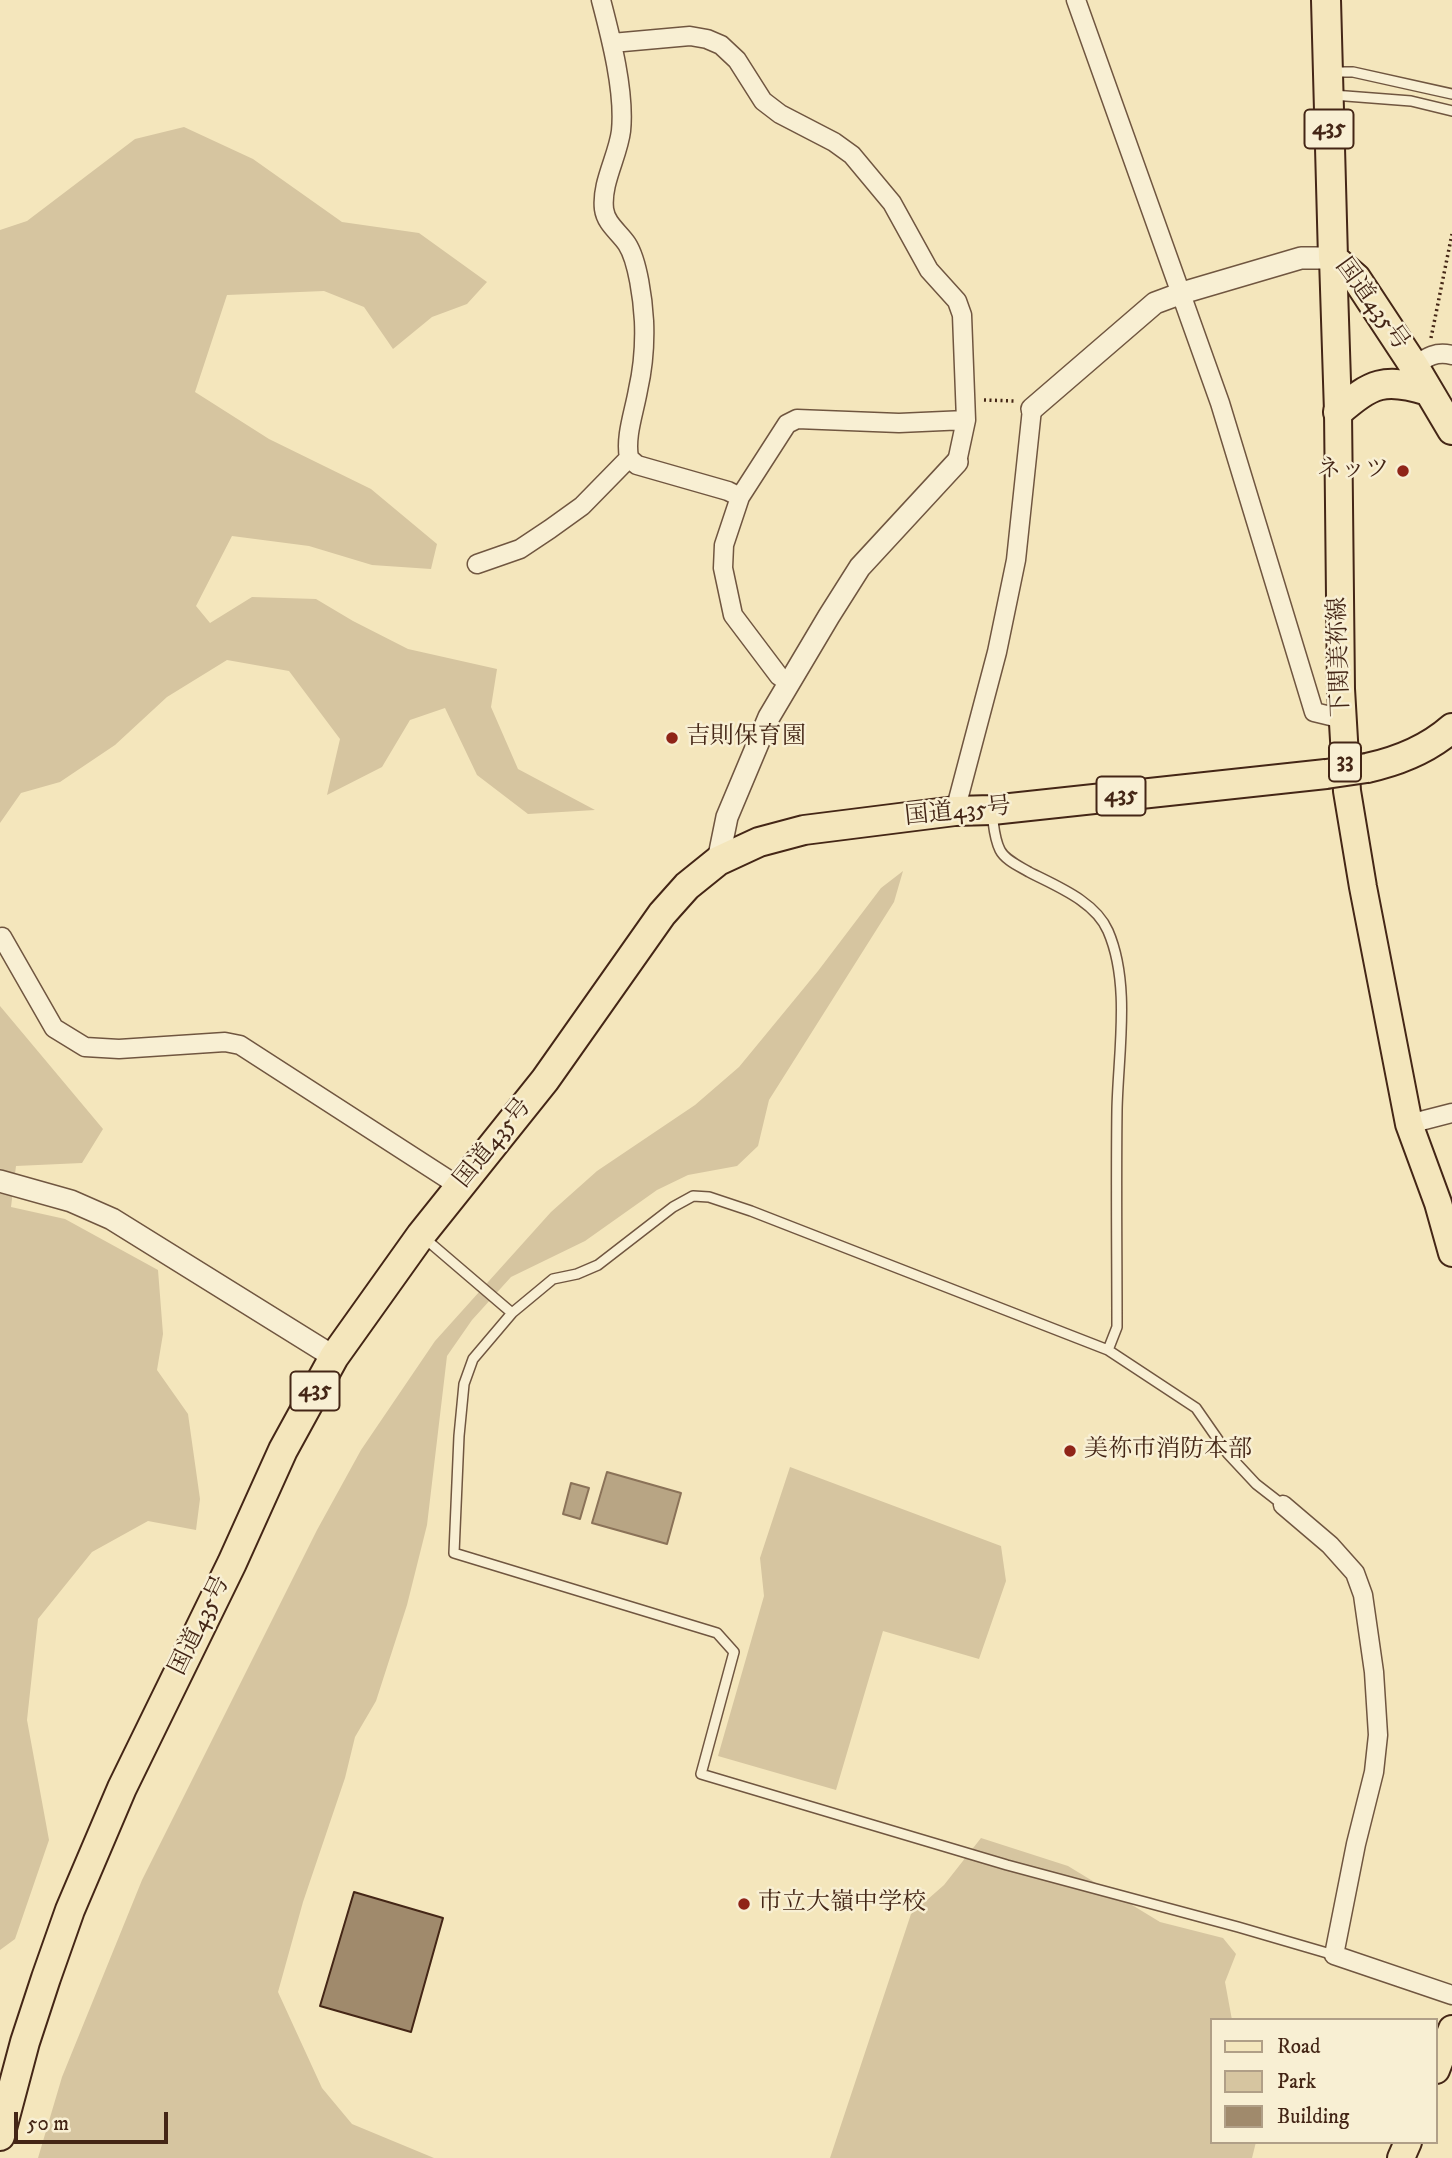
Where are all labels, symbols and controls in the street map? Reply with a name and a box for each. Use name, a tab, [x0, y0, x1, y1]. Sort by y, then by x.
road number: 435	[1304, 110, 1354, 148]
street label: 国道435号	[1328, 253, 1414, 357]
place label: ネッツ	[1317, 457, 1389, 485]
marker: ネッツ	[1395, 463, 1411, 479]
street label: 下関美祢線	[1325, 597, 1357, 717]
place label: 吉則保育園	[686, 724, 806, 752]
marker: 吉則保育園	[664, 730, 680, 746]
road number: 33	[1329, 742, 1361, 782]
road number: 435	[1096, 776, 1146, 816]
street label: 国道435号	[903, 793, 1013, 833]
street label: 国道435号	[449, 1093, 539, 1195]
road number: 435	[290, 1372, 340, 1410]
place label: 美祢市消防本部	[1084, 1437, 1252, 1465]
marker: 美祢市消防本部	[1062, 1443, 1078, 1459]
street label: 国道435号	[165, 1572, 237, 1680]
place label: 市立大嶺中学校	[758, 1890, 926, 1918]
marker: 市立大嶺中学校	[736, 1896, 752, 1912]
legend	[1210, 2018, 1438, 2144]
text: Road	[1277, 2034, 1321, 2060]
text: Park	[1277, 2069, 1316, 2095]
scale bar	[18, 2098, 172, 2142]
text: Building	[1277, 2104, 1349, 2130]
text: 50 m	[27, 2111, 69, 2137]

